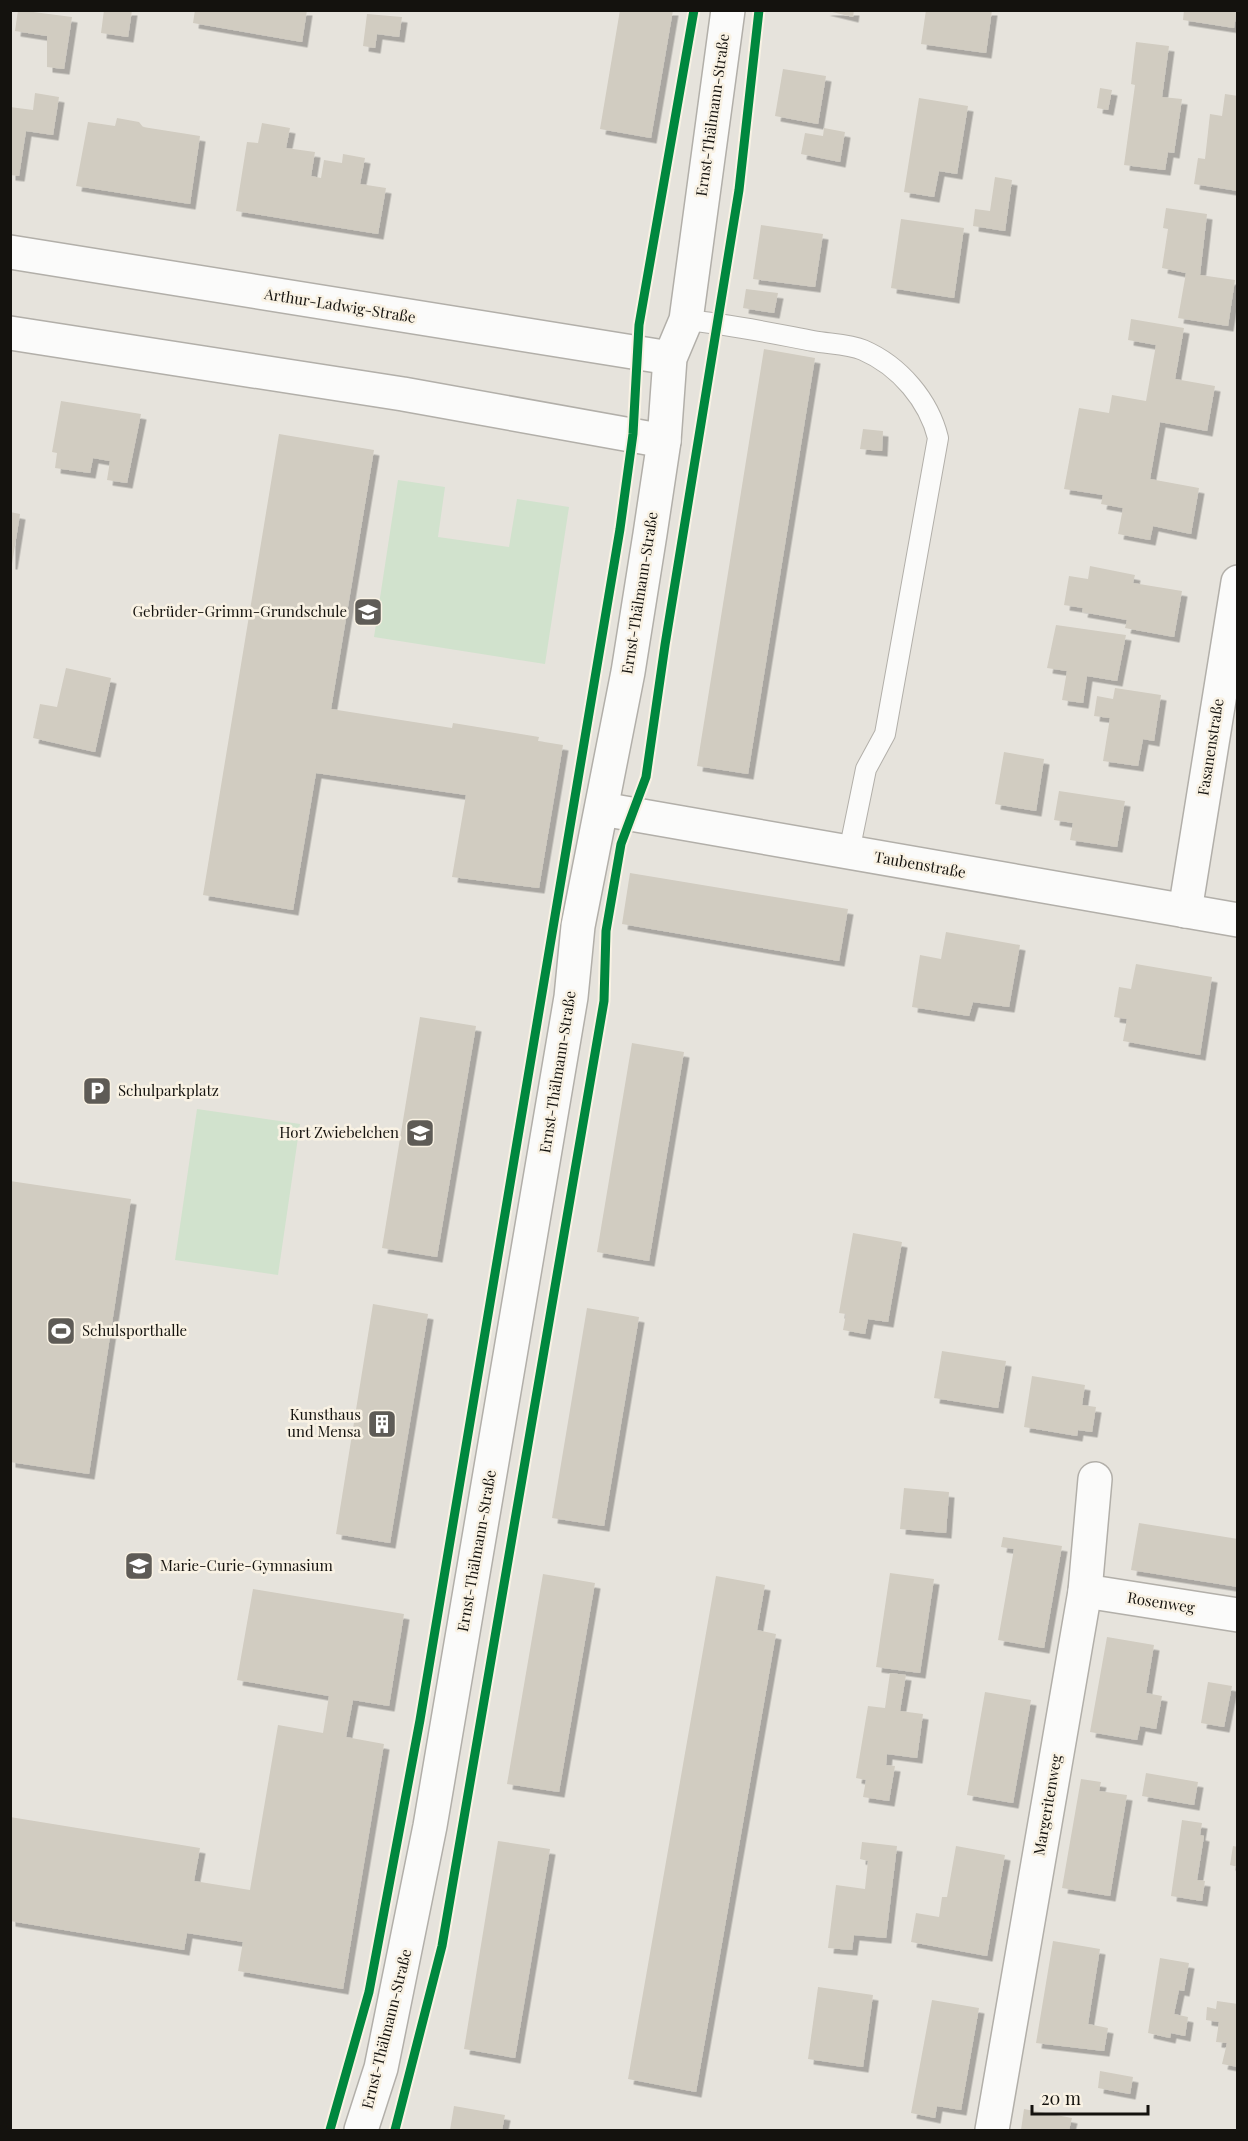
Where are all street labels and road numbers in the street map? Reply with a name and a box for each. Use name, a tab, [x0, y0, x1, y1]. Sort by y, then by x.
street label: Ernst-Thälmann-Straße	[691, 32, 733, 197]
street label: Arthur-Ladwig-Straße	[262, 283, 417, 327]
street label: Ernst-Thälmann-Straße	[616, 510, 662, 675]
street label: Fasanenstraße	[1192, 697, 1228, 797]
street label: Taubenstraße	[873, 846, 968, 882]
street label: Ernst-Thälmann-Straße	[534, 989, 580, 1154]
street label: Ernst-Thälmann-Straße	[452, 1468, 500, 1633]
street label: Rosenweg	[1126, 1587, 1196, 1617]
street label: Margeritenweg	[1028, 1753, 1066, 1857]
street label: Ernst-Thälmann-Straße	[356, 1947, 416, 2111]

